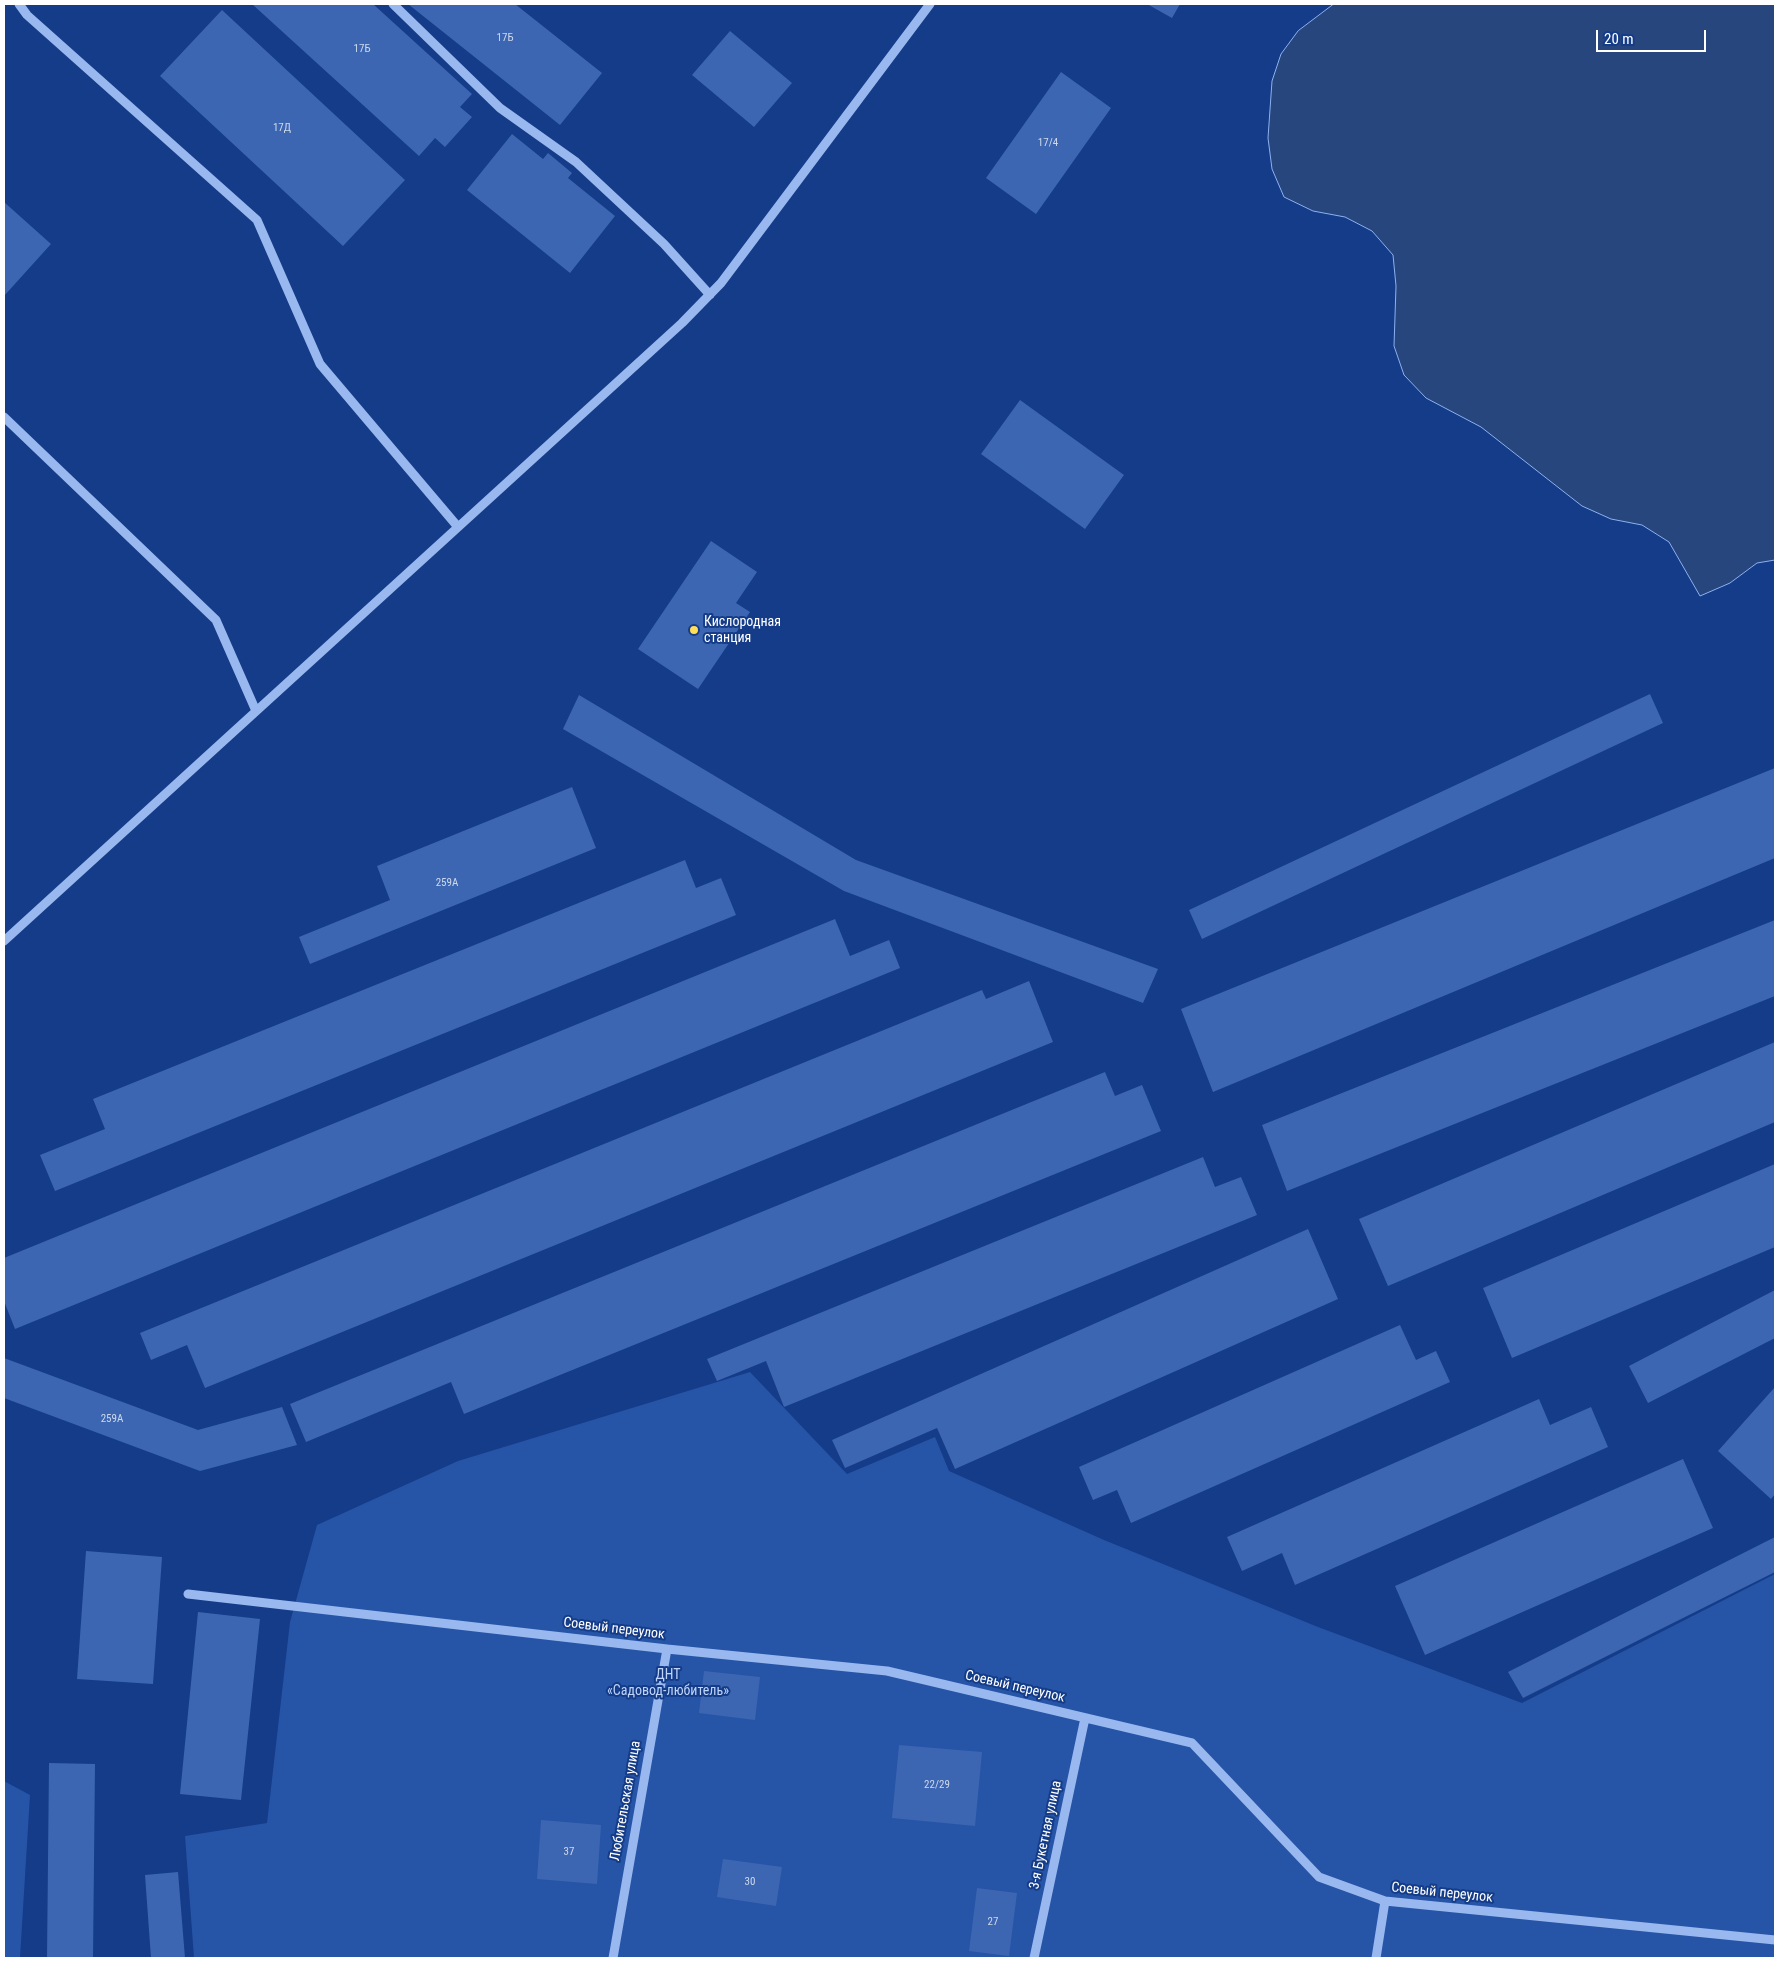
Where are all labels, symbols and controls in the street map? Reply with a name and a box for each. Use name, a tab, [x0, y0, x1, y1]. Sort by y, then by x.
scale bar	[1599, 20, 1709, 52]
text: 20 m	[1604, 30, 1634, 48]
house number: 17Б	[497, 31, 513, 45]
house number: 17Б	[354, 42, 370, 56]
house number: 17Д	[273, 121, 291, 135]
house number: 17/4	[1038, 136, 1058, 150]
place label: Кислородная станция	[704, 614, 781, 646]
marker: Кислородная станция	[688, 624, 700, 636]
house number: 259А	[436, 876, 458, 890]
house number: 259А	[101, 1412, 123, 1426]
street label: Соевый переулок	[562, 1614, 666, 1644]
park label: ДНТ «Садовод-любитель»	[607, 1667, 729, 1700]
street label: Соевый переулок	[963, 1667, 1067, 1707]
street label: Любительская улица	[607, 1740, 645, 1862]
house number: 22/29	[924, 1778, 950, 1792]
street label: 3-я Букетная улица	[1026, 1779, 1066, 1891]
house number: 37	[564, 1845, 574, 1859]
house number: 30	[745, 1875, 755, 1889]
street label: Соевый переулок	[1390, 1879, 1494, 1907]
house number: 27	[988, 1915, 998, 1929]

